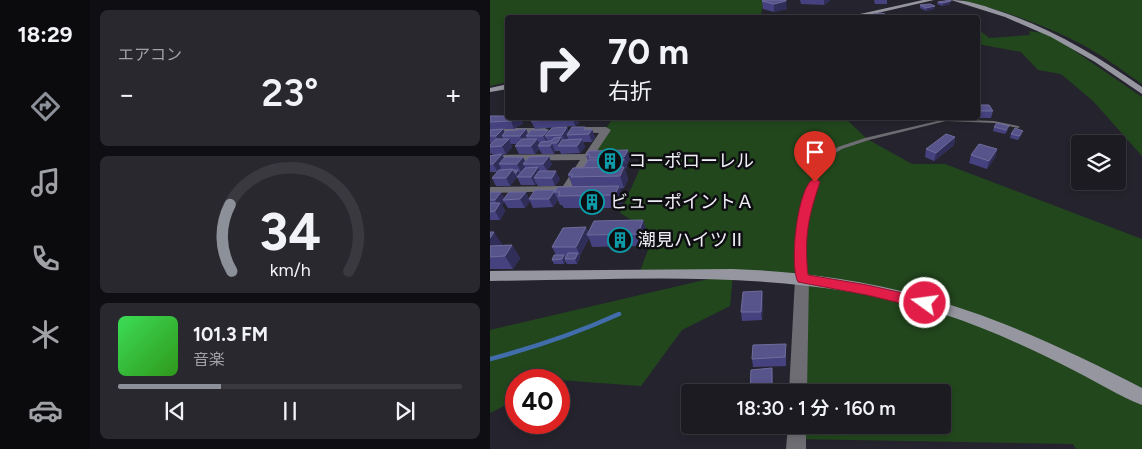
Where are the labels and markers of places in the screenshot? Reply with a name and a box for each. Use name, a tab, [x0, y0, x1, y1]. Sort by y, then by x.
pin	[794, 131, 836, 182]
building icon: コーポローレル	[597, 148, 623, 174]
place label: コーポローレル	[628, 150, 754, 172]
building icon: ビューポイントＡ	[579, 189, 605, 215]
place label: ビューポイントＡ	[610, 191, 754, 213]
building icon: 潮見ハイツⅡ	[607, 227, 633, 253]
place label: 潮見ハイツⅡ	[638, 229, 746, 251]

